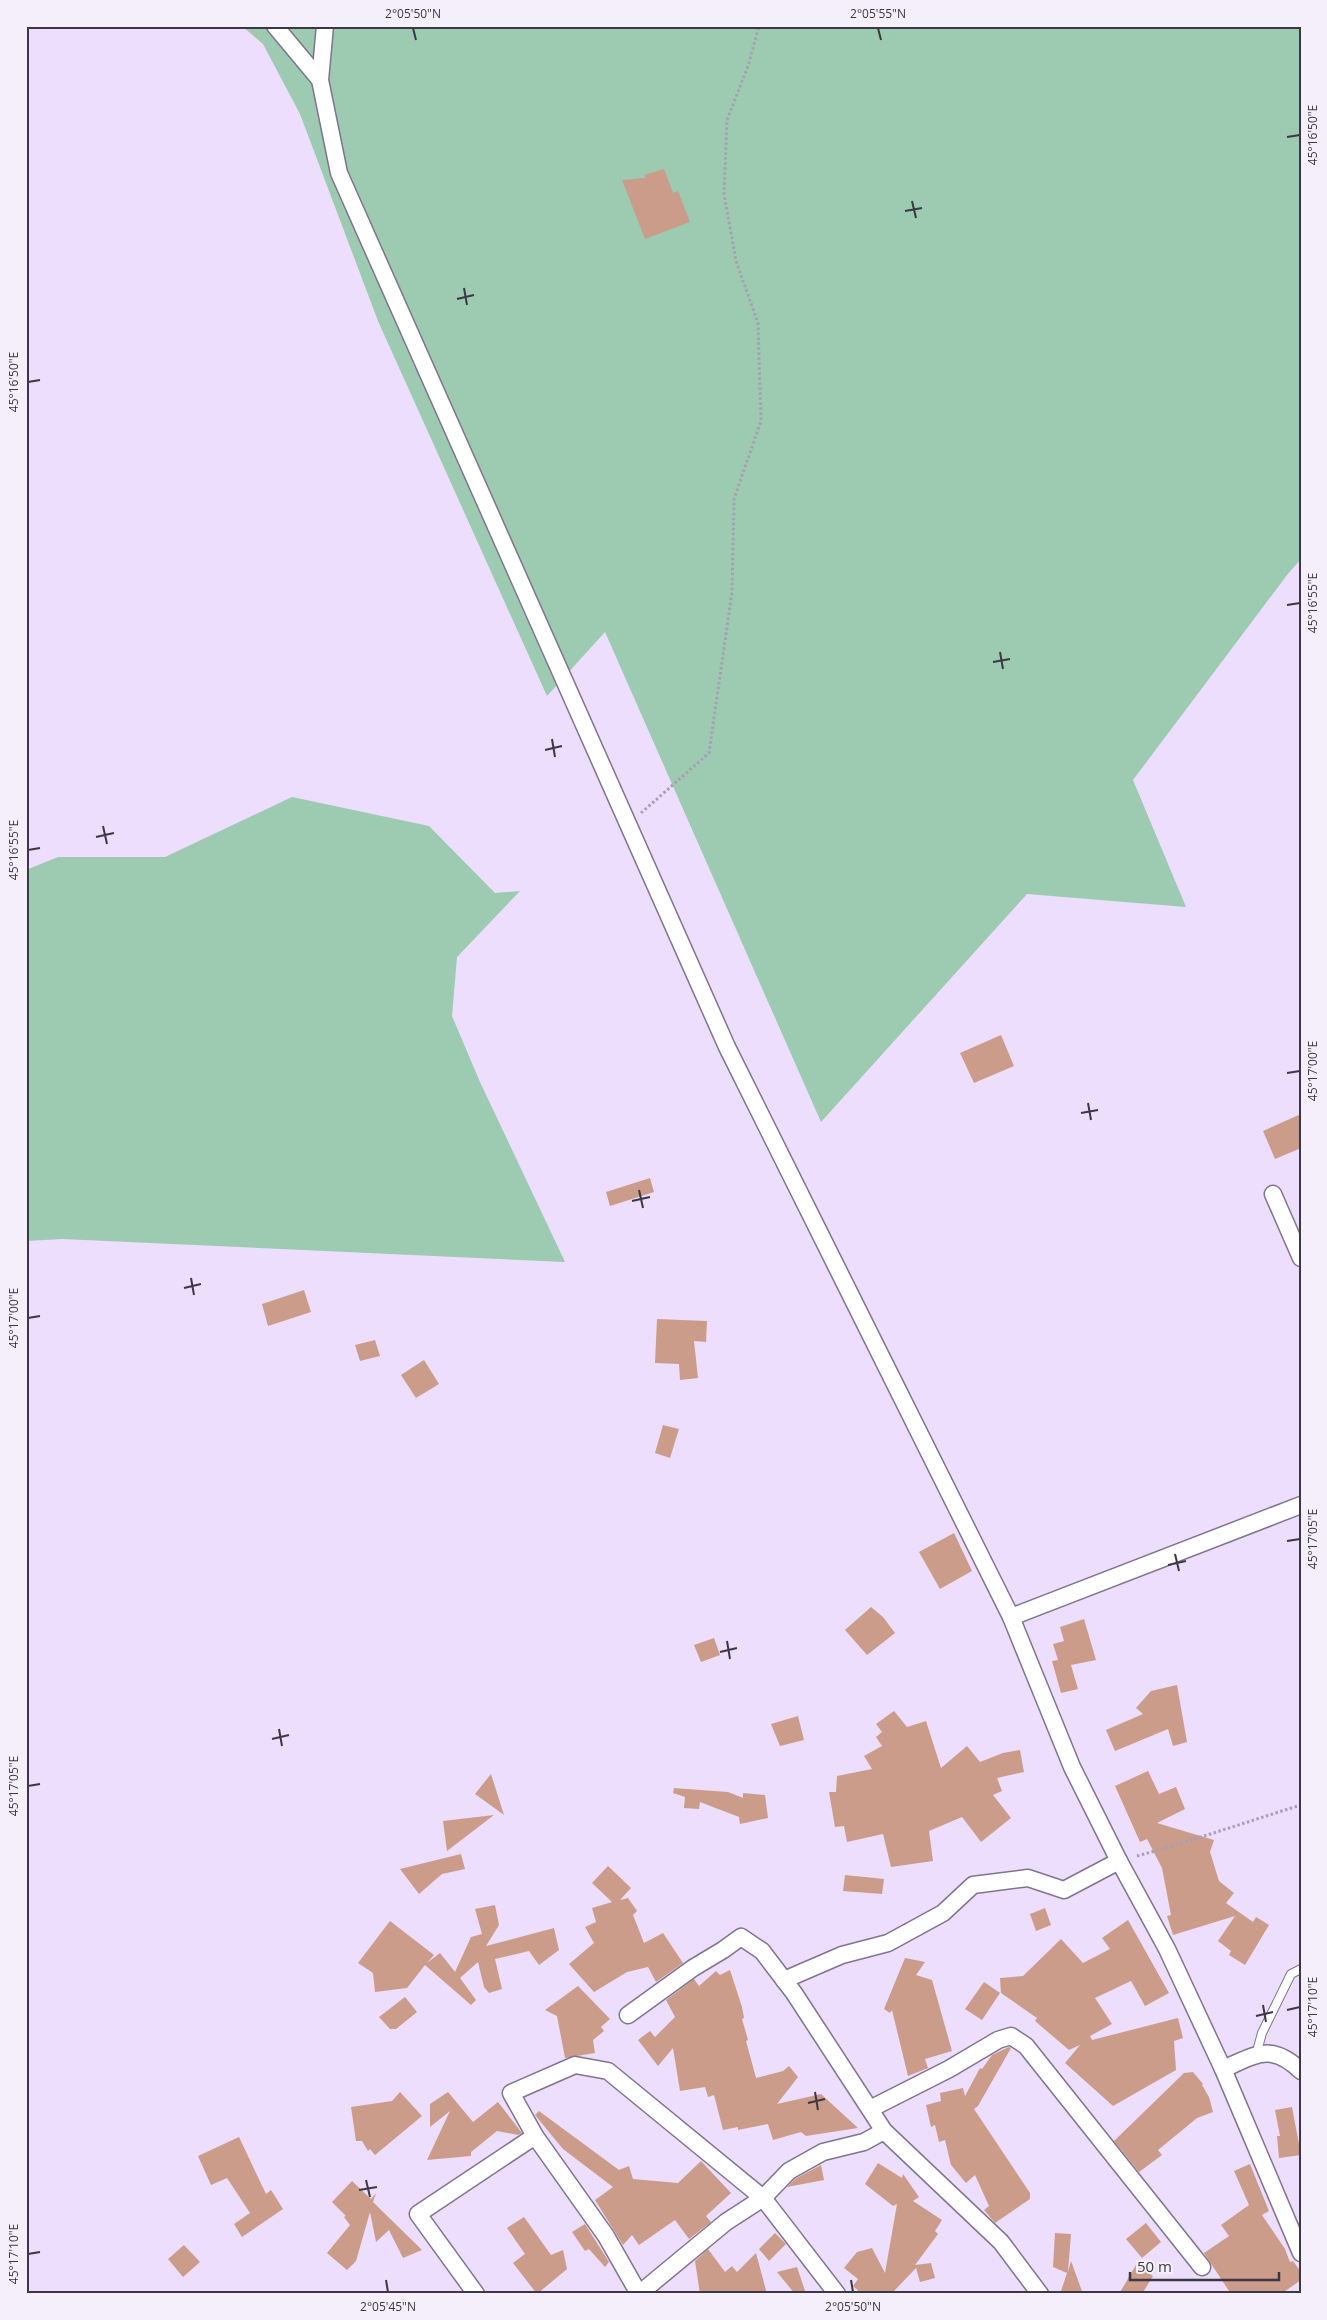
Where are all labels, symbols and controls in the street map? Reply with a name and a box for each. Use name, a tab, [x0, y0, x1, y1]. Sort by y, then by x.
text: 2°05'50"N	[385, 5, 441, 22]
text: 2°05'55"N	[850, 5, 906, 22]
text: 45°16'50"E	[1304, 105, 1321, 165]
text: 45°16'50"E	[5, 352, 22, 412]
text: 45°16'55"E	[1304, 573, 1321, 633]
text: 45°16'55"E	[5, 820, 22, 880]
text: 45°17'00"E	[1304, 1041, 1321, 1101]
text: 45°17'00"E	[5, 1288, 22, 1348]
text: 45°17'05"E	[1304, 1509, 1321, 1569]
text: 45°17'05"E	[5, 1756, 22, 1816]
text: 45°17'10"E	[1304, 1977, 1321, 2037]
text: 45°17'10"E	[5, 2224, 22, 2284]
scale bar	[1130, 2250, 1278, 2282]
text: 50 m	[1137, 2256, 1172, 2276]
text: 2°05'45"N	[360, 2298, 416, 2315]
text: 2°05'50"N	[825, 2298, 881, 2315]

